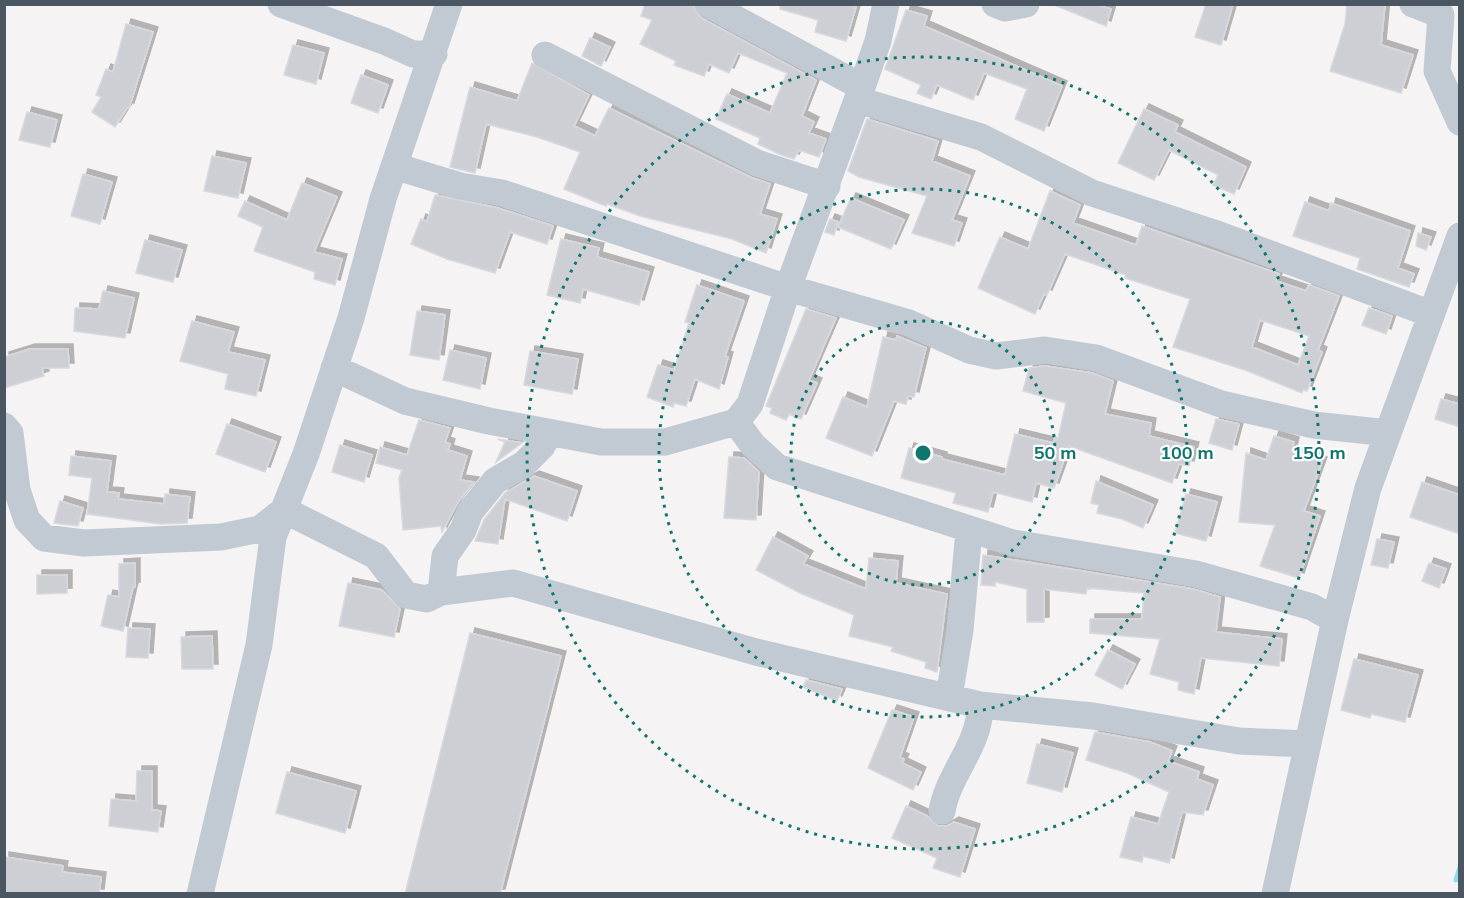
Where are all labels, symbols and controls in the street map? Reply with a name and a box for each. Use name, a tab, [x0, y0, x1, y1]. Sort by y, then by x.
text: 50 m	[1034, 441, 1076, 464]
text: 100 m	[1160, 441, 1214, 464]
text: 150 m	[1292, 441, 1346, 464]
centre of rings	[913, 443, 933, 463]

